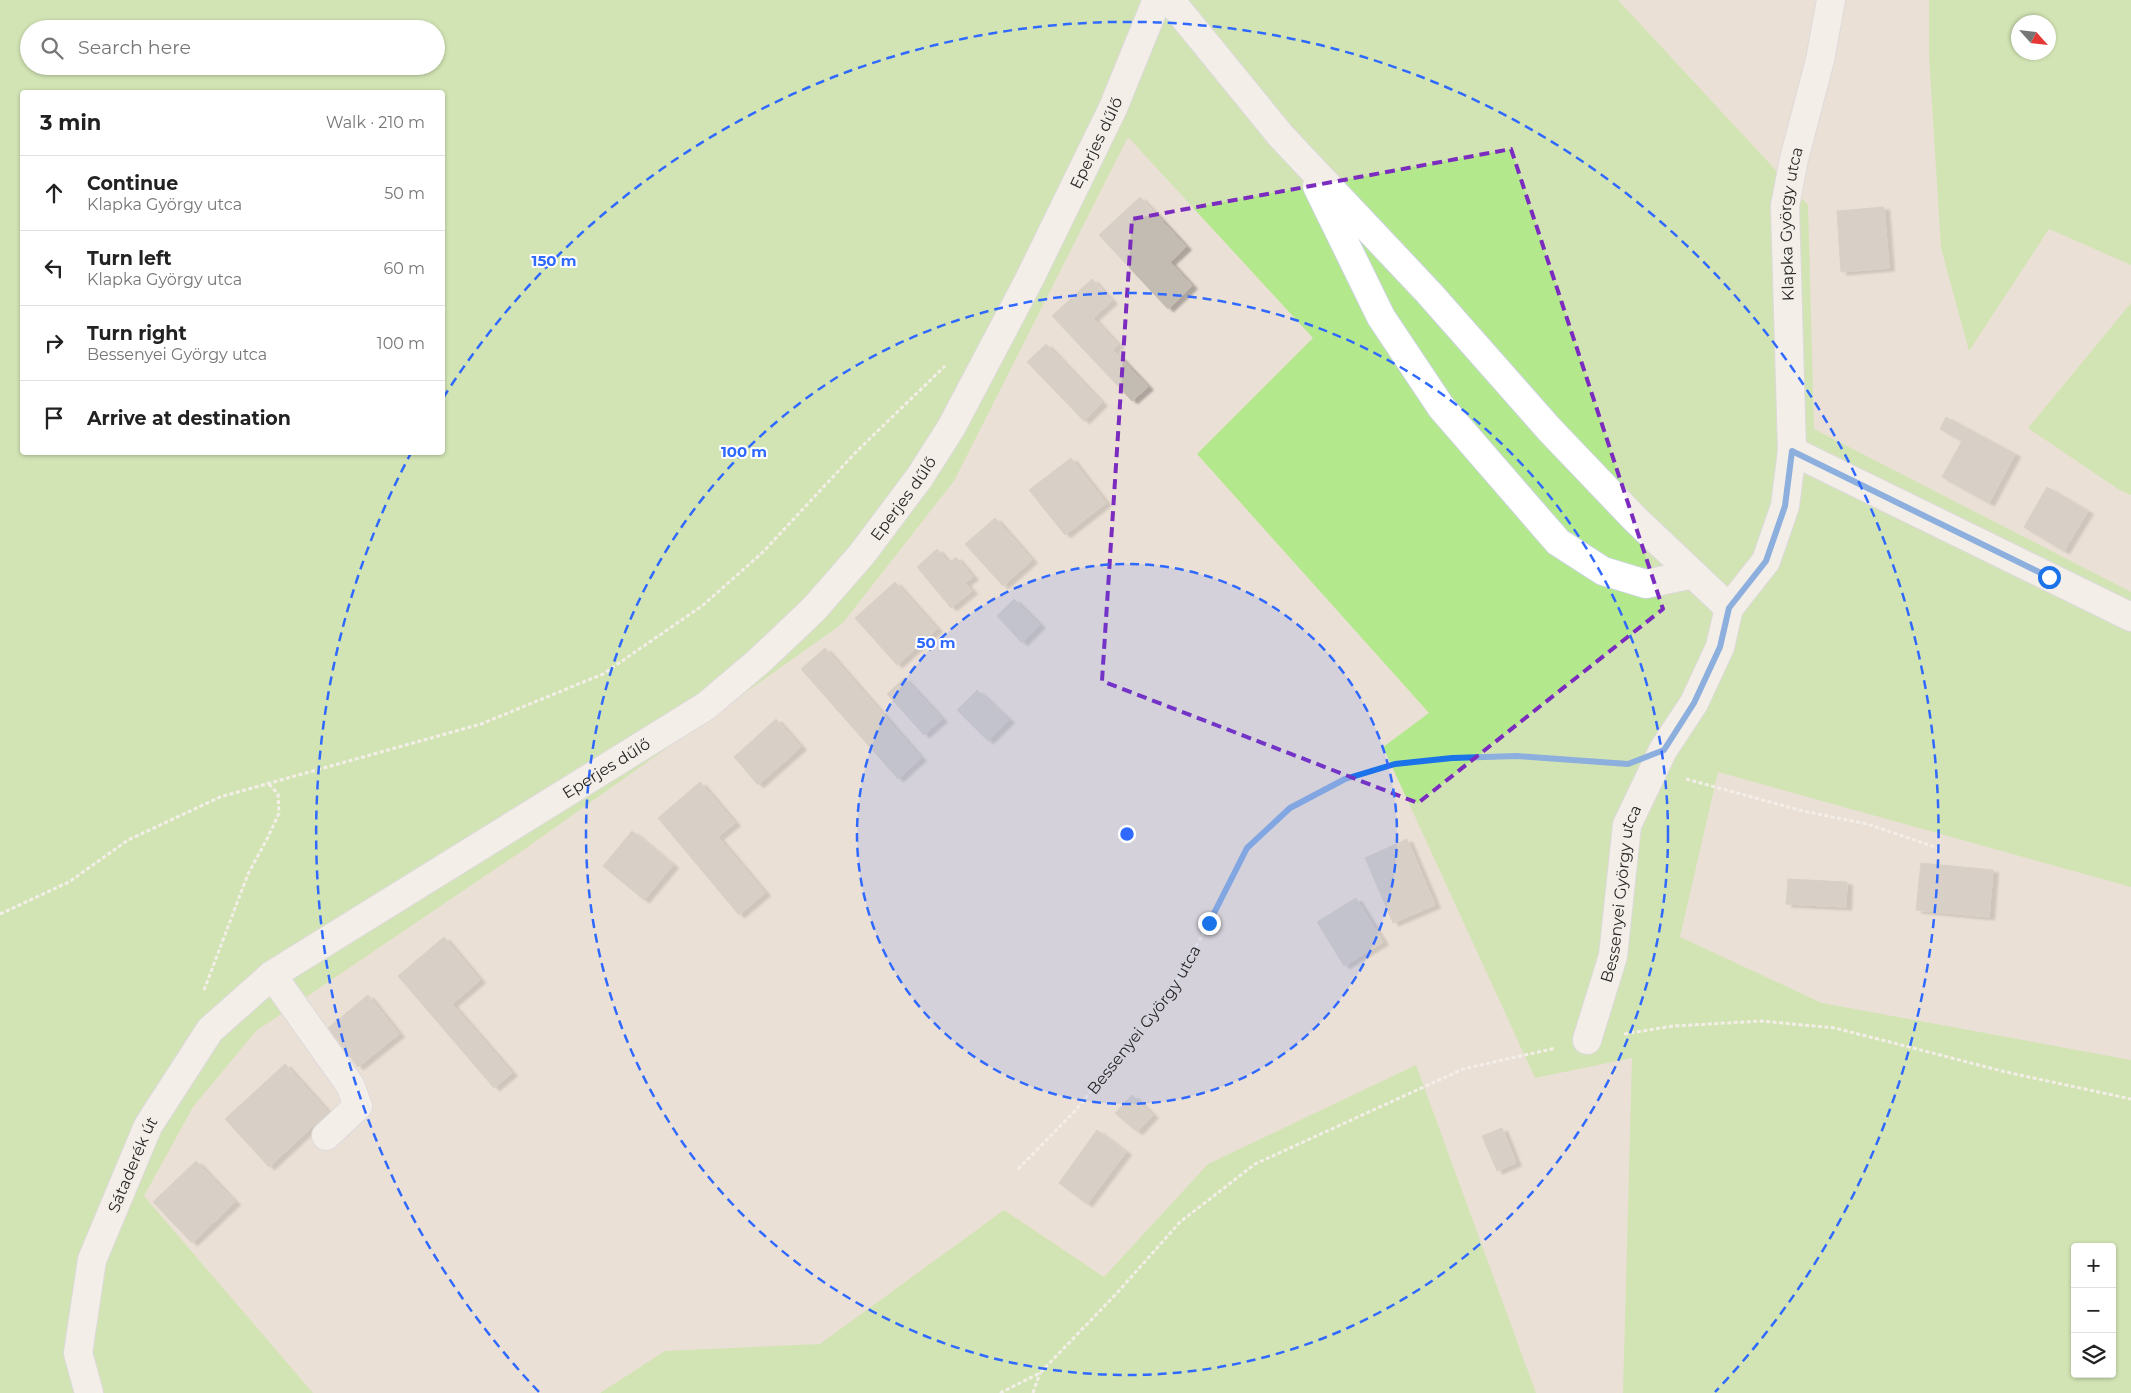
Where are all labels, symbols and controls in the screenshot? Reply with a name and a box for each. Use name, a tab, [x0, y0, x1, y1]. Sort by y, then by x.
north arrow	[2011, 15, 2056, 60]
search box	[20, 20, 445, 75]
icon: search	[38, 34, 66, 62]
text: Search here	[78, 36, 191, 59]
street label: Eperjes dűlő	[1066, 94, 1126, 192]
text: 3 min	[40, 110, 101, 135]
text: Walk · 210 m	[326, 113, 425, 132]
street label: Klapka György utca	[1776, 145, 1807, 301]
text: Continue	[87, 172, 178, 195]
icon: ahead	[40, 179, 68, 207]
text: 50 m	[384, 184, 425, 203]
text: Klapka György utca	[87, 195, 242, 214]
text: Turn left	[87, 247, 172, 270]
text: 150 m	[532, 251, 576, 270]
icon: left	[40, 254, 68, 282]
text: 60 m	[383, 259, 425, 278]
text: Klapka György utca	[87, 270, 242, 289]
text: Turn right	[87, 322, 187, 345]
icon: right	[40, 329, 68, 357]
text: 100 m	[377, 334, 425, 353]
text: Bessenyei György utca	[87, 345, 267, 364]
icon: arrive	[40, 404, 68, 432]
text: Arrive at destination	[87, 407, 291, 430]
text: 100 m	[721, 442, 767, 461]
street label: Eperjes dűlő	[866, 453, 940, 544]
route start	[2038, 566, 2061, 589]
text: 50 m	[916, 633, 956, 652]
street label: Eperjes dűlő	[559, 734, 654, 803]
street label: Bessenyei György utca	[1596, 802, 1645, 985]
centre of rings	[1118, 825, 1136, 843]
route end	[1198, 912, 1221, 935]
street label: Bessenyei György utca	[1083, 942, 1205, 1098]
street label: Sátaderék út	[104, 1113, 162, 1216]
map controls	[2071, 1243, 2116, 1378]
button: +	[2071, 1243, 2116, 1288]
button: −	[2071, 1288, 2116, 1333]
button: layers	[2071, 1333, 2116, 1378]

